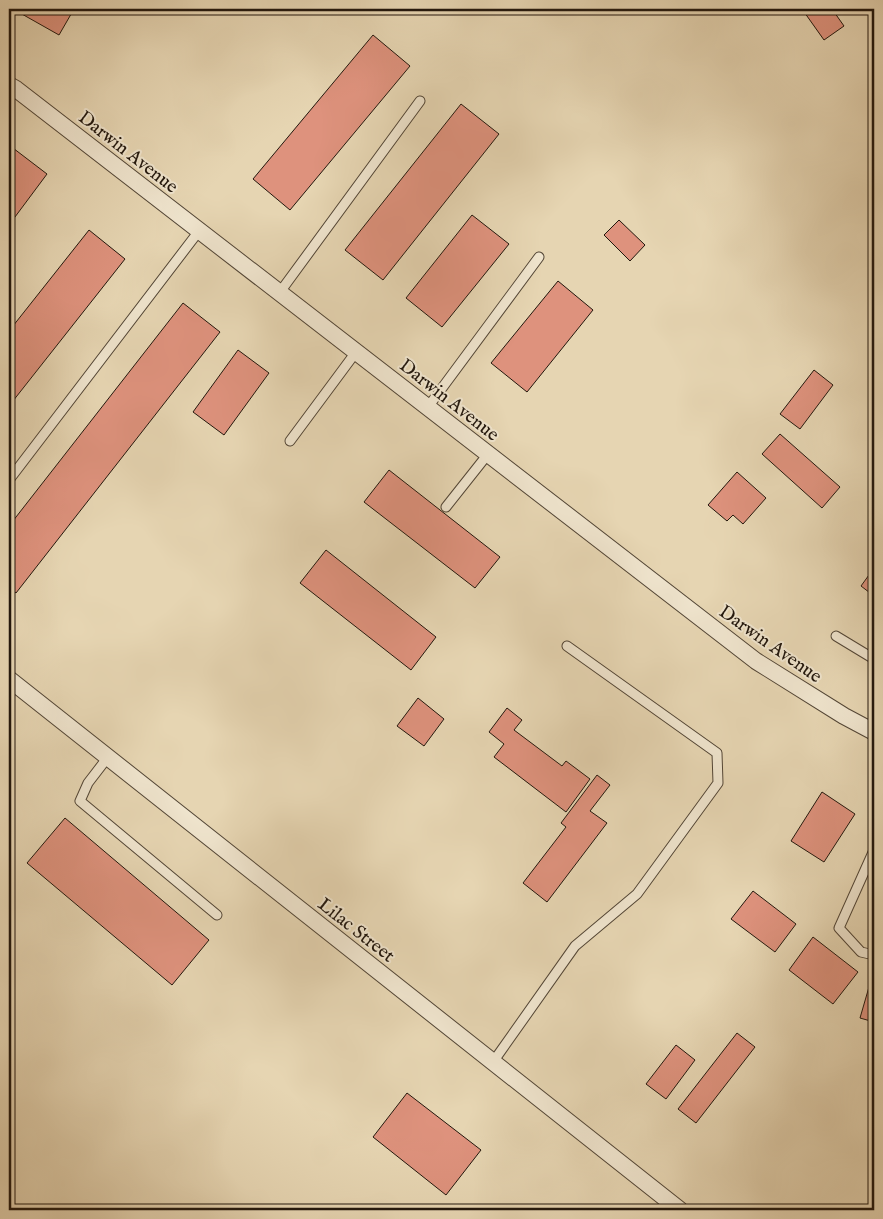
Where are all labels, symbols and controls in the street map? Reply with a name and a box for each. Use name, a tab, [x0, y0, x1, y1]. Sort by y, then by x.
street label: Darwin Avenue	[73, 106, 183, 199]
street label: Darwin Avenue	[394, 354, 504, 447]
street label: Darwin Avenue	[714, 600, 826, 689]
street label: Lilac Street	[312, 893, 400, 968]

